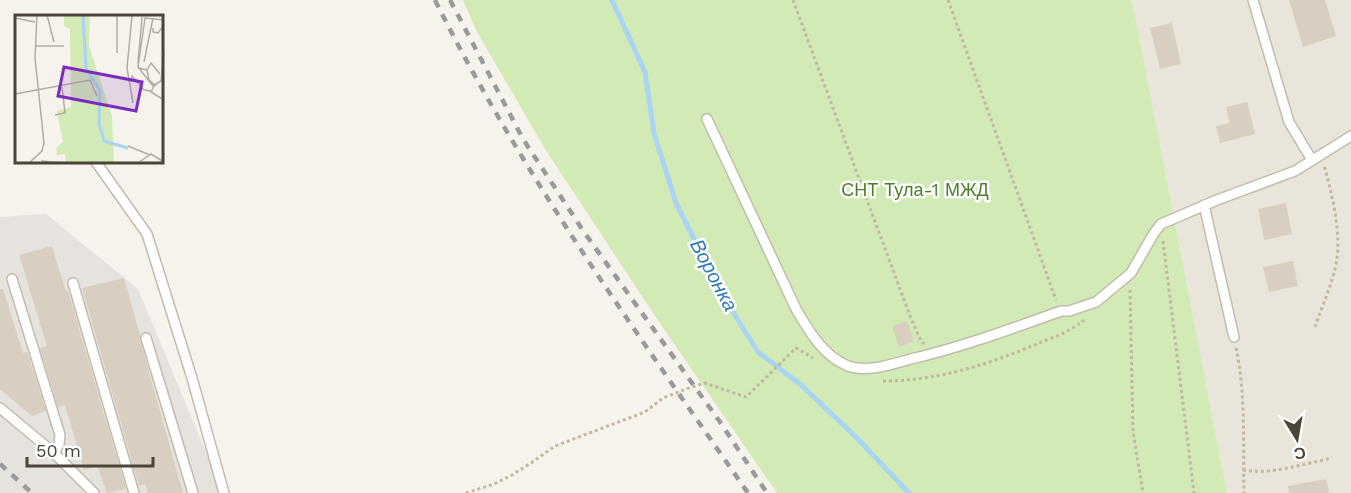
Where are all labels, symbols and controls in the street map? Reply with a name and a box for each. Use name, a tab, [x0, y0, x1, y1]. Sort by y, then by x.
inset map	[15, 15, 164, 164]
park label: СНТ Тула-1 МЖД	[841, 179, 989, 200]
water label: Воронка	[685, 235, 743, 315]
north arrow	[1267, 409, 1327, 469]
scale bar	[27, 430, 153, 468]
text: 50 m	[36, 440, 81, 461]
text: С	[1292, 443, 1307, 464]

